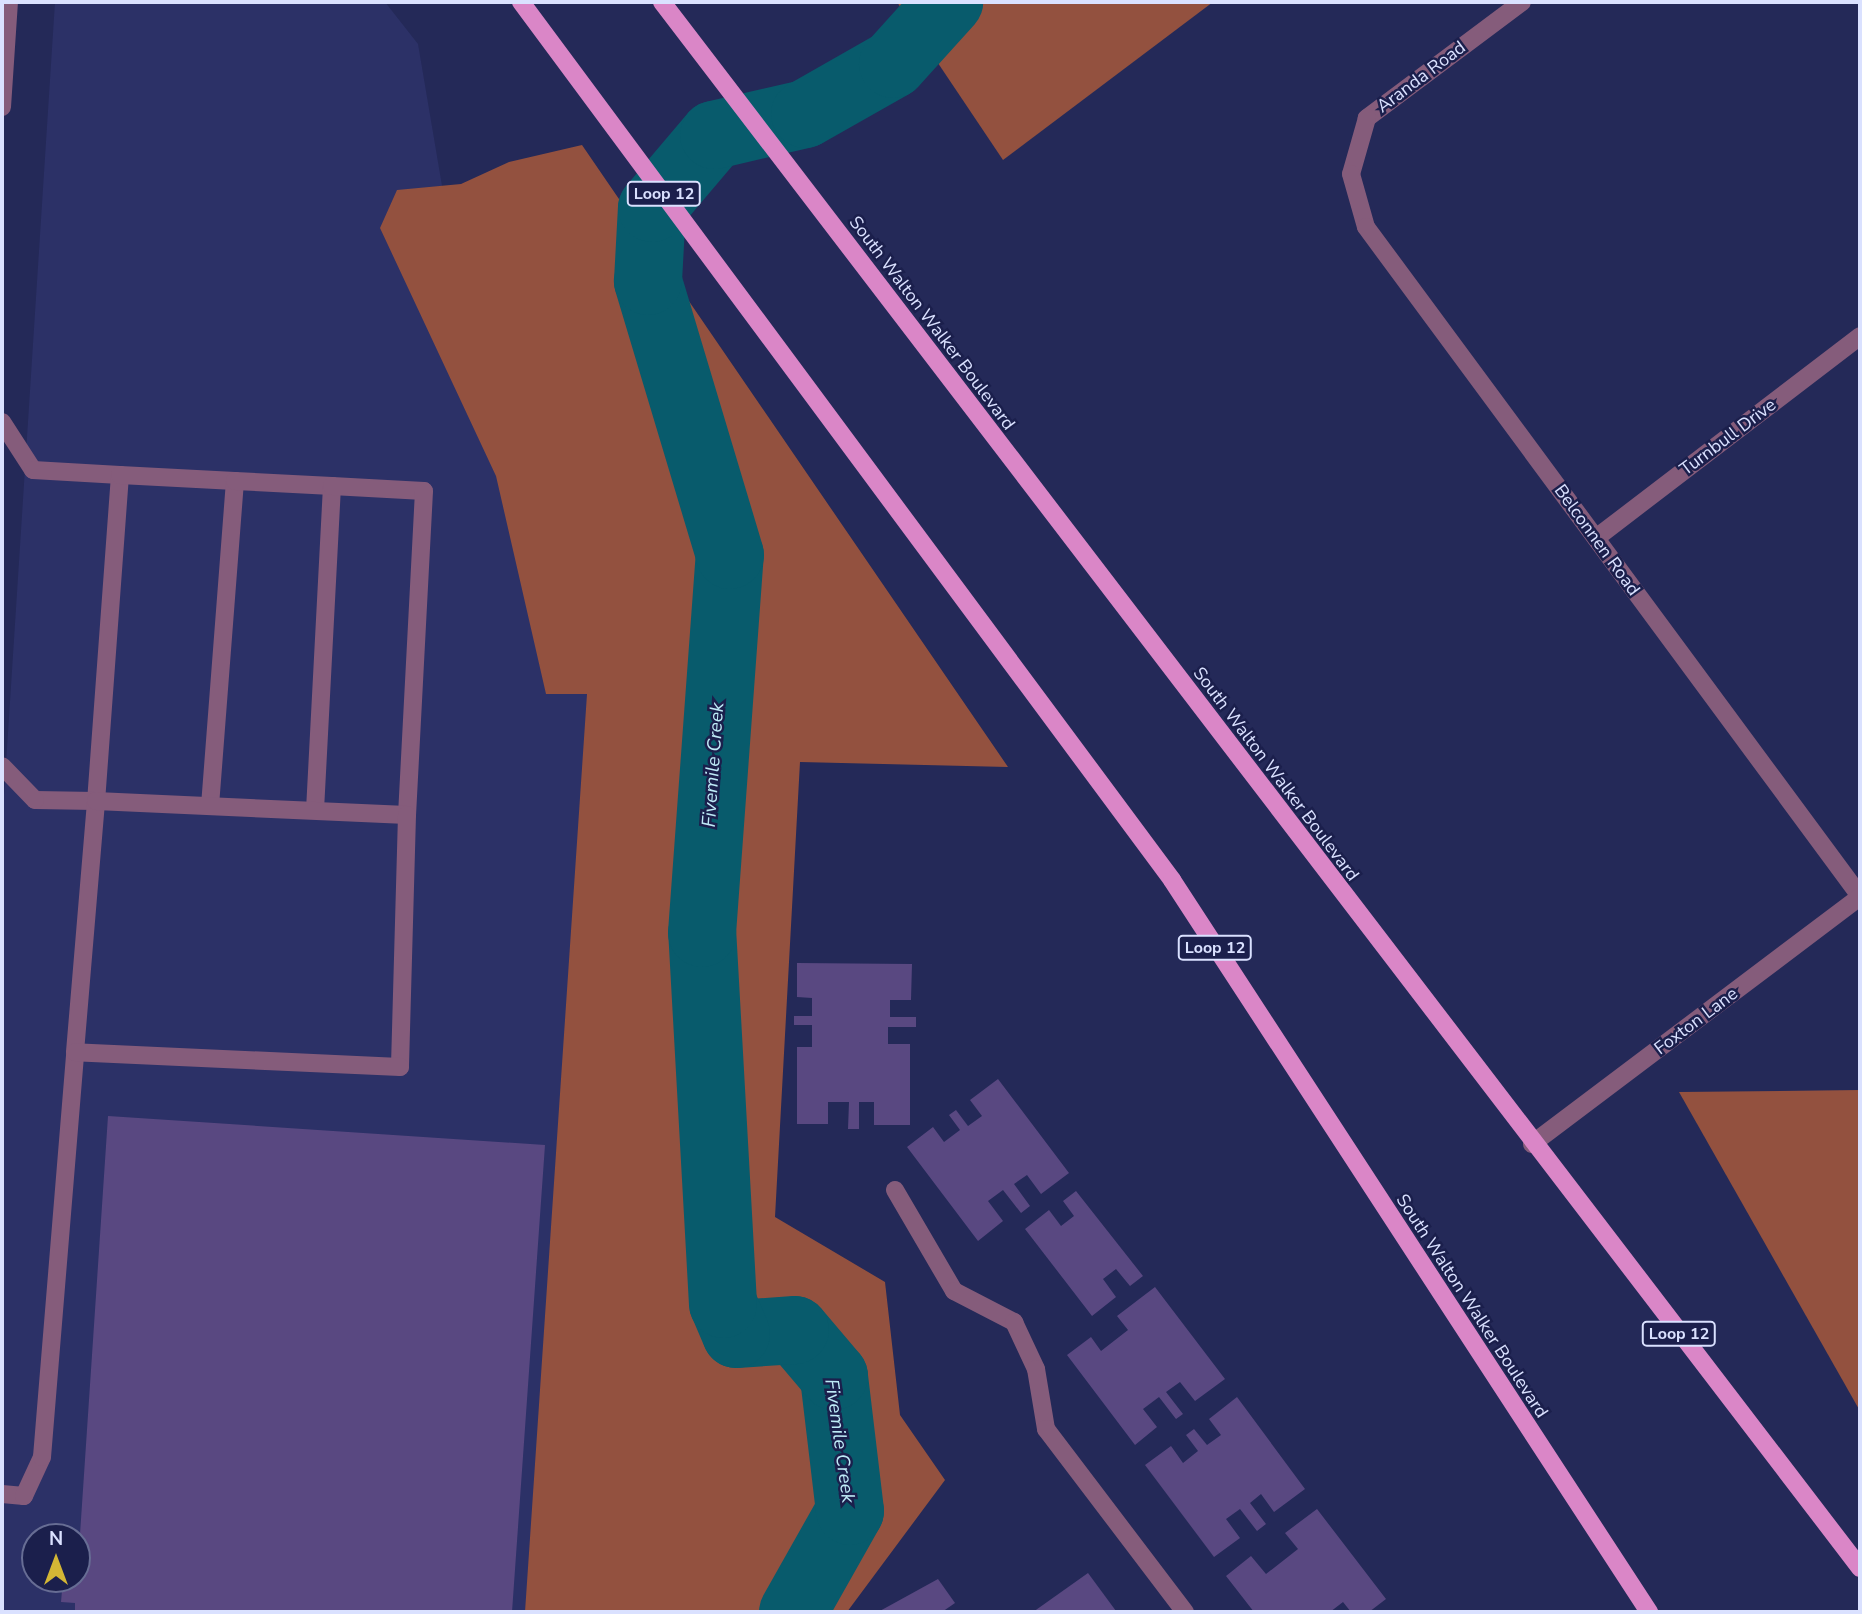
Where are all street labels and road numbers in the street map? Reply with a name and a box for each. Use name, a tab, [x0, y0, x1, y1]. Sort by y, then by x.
street label: Aranda Road	[1372, 37, 1470, 117]
road number: Loop 12	[626, 182, 702, 206]
street label: South Walton Walker Boulevard	[844, 212, 1020, 434]
street label: Turnbull Drive	[1676, 394, 1780, 480]
street label: Belconnen Road	[1549, 480, 1645, 600]
street label: South Walton Walker Boulevard	[1188, 663, 1364, 885]
road number: Loop 12	[1176, 936, 1254, 960]
street label: Foxton Lane	[1650, 983, 1742, 1059]
street label: South Walton Walker Boulevard	[1391, 1190, 1553, 1422]
road number: Loop 12	[1640, 1322, 1718, 1346]

